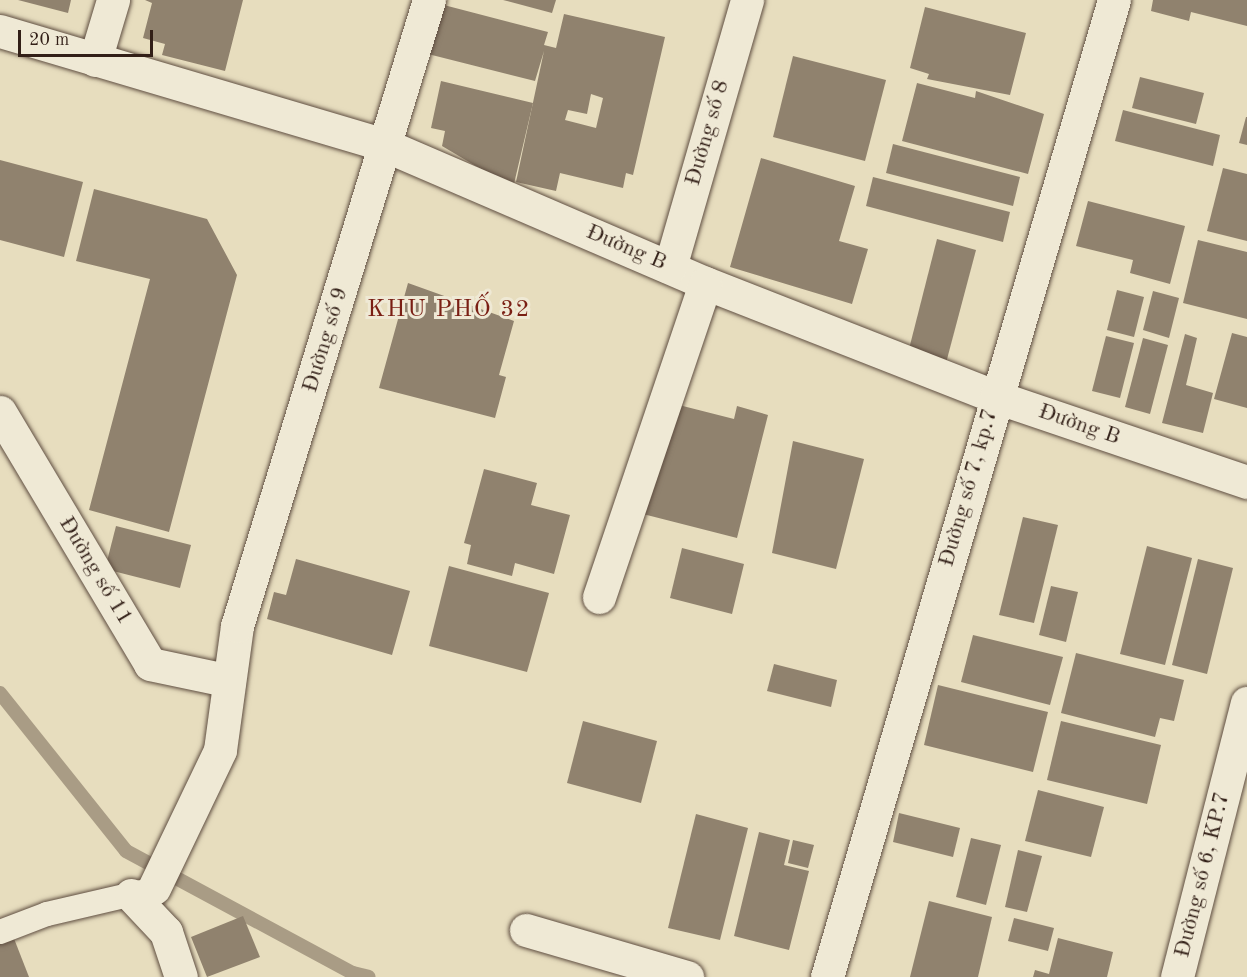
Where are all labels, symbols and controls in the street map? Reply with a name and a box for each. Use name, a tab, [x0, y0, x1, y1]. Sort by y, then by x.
scale bar	[21, 18, 156, 56]
text: 20 m	[29, 31, 69, 49]
street label: Đường số 8	[680, 77, 736, 189]
street label: Đường B	[582, 219, 670, 277]
street label: Đường số 9	[297, 284, 355, 396]
district label: KHU PHỐ 32	[367, 297, 531, 325]
street label: Đường B	[1035, 399, 1123, 451]
street label: Đường số 7, kp.7	[934, 406, 1004, 570]
street label: Đường số 11	[52, 512, 138, 630]
street label: Đường số 6, KP.7	[1170, 790, 1236, 960]

